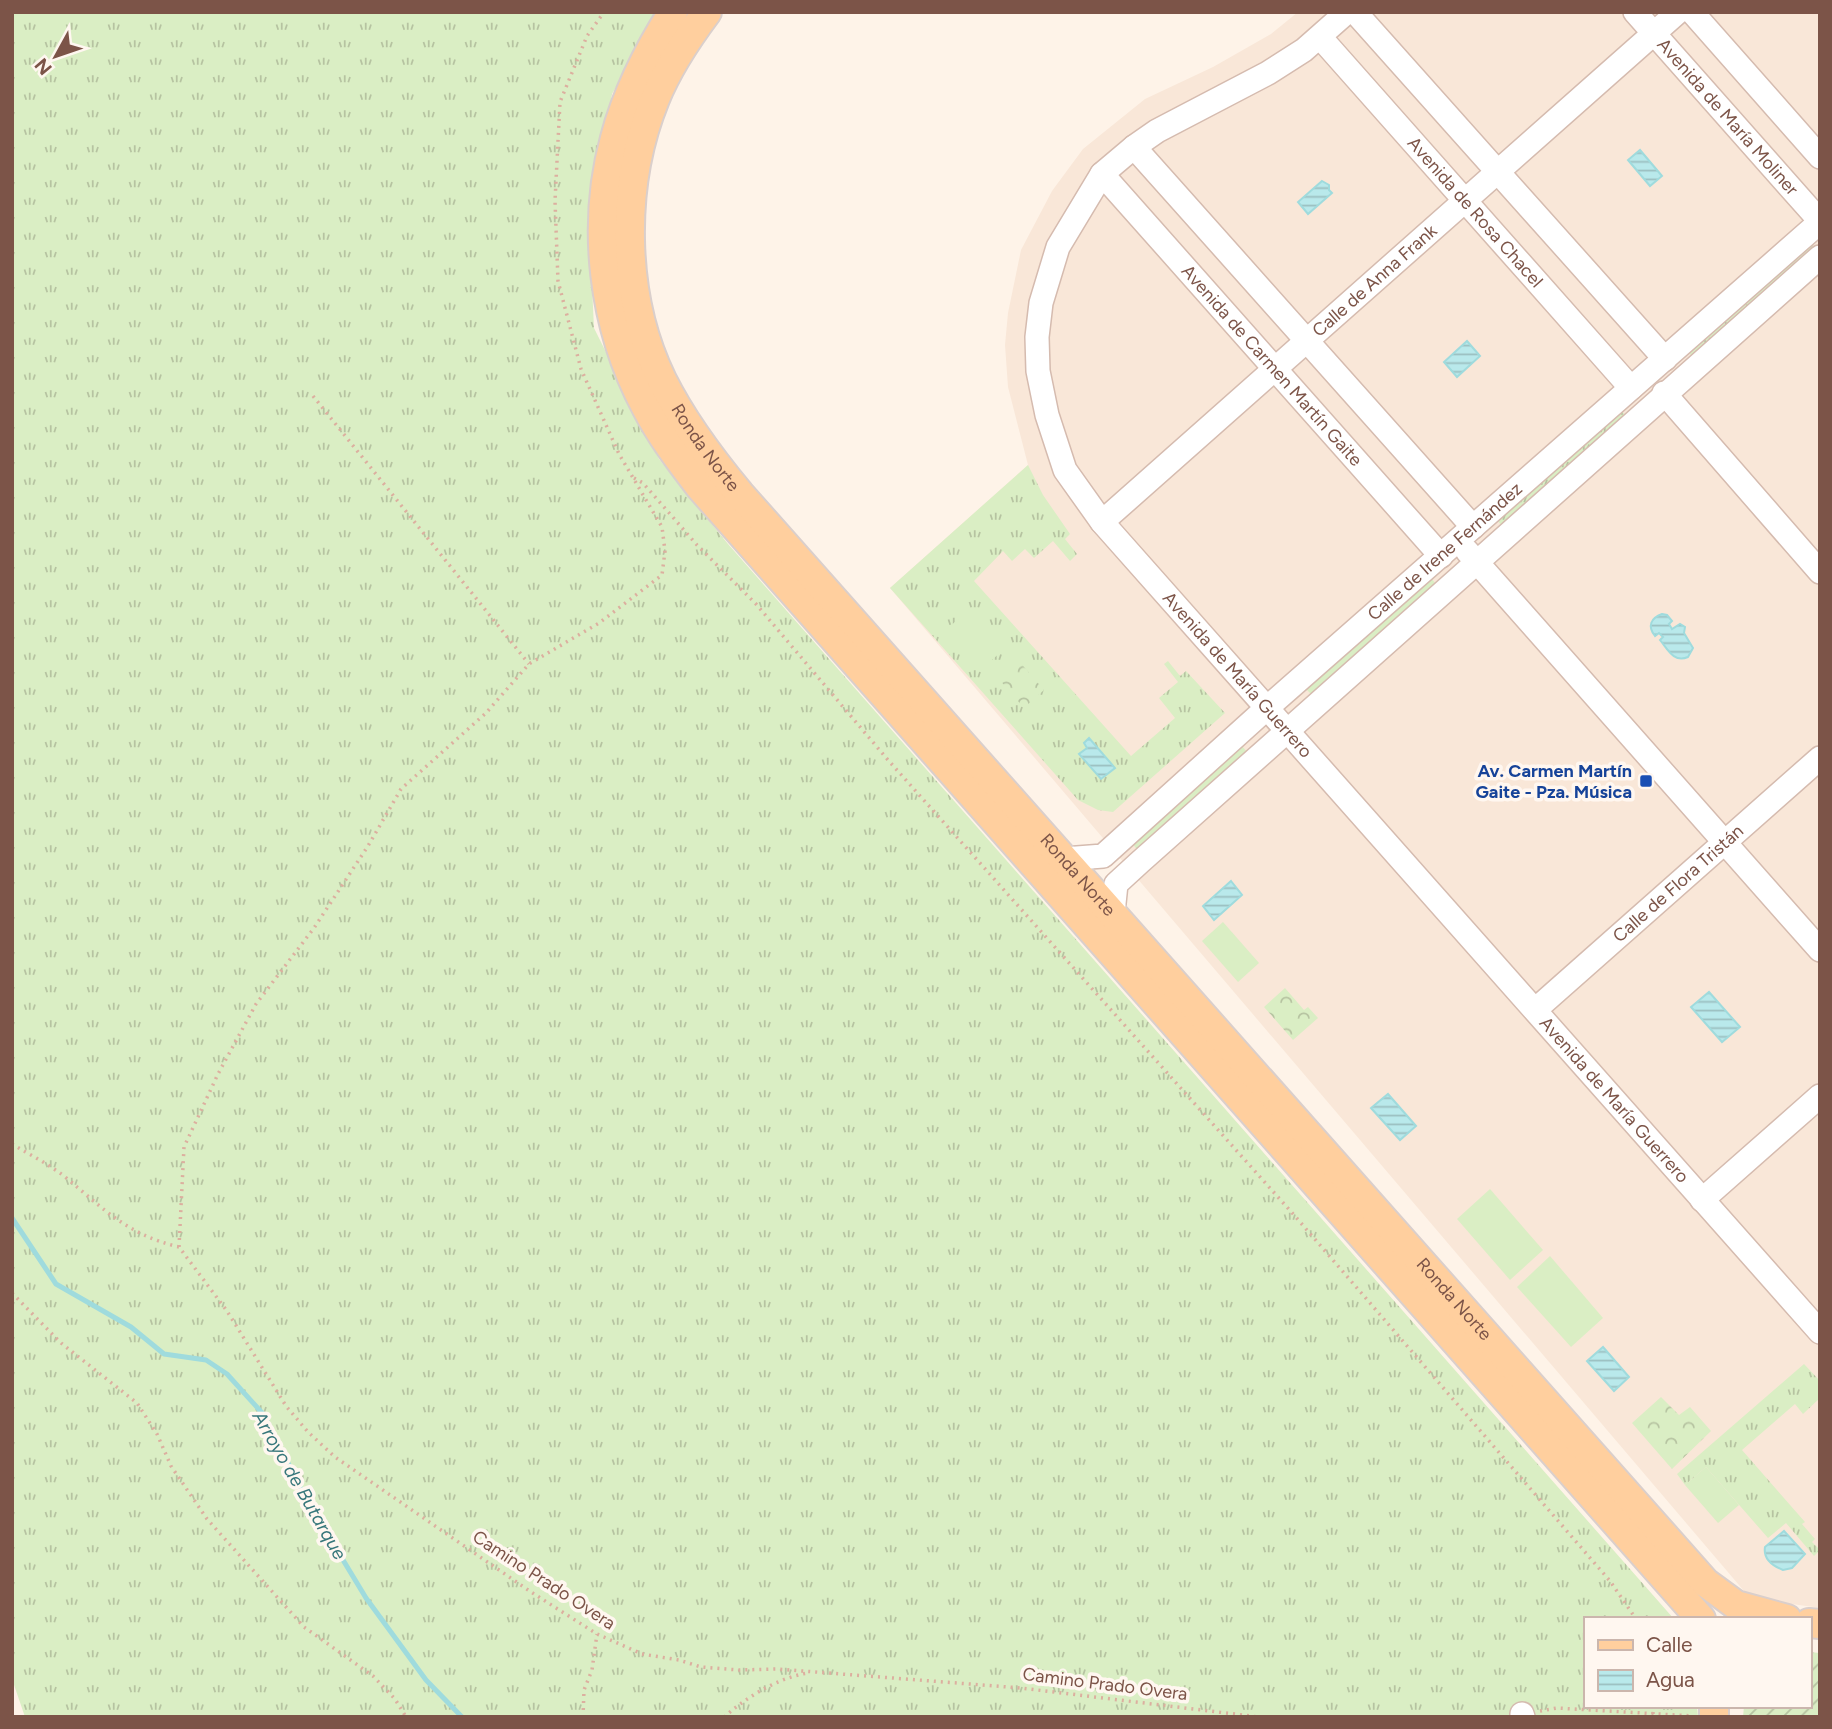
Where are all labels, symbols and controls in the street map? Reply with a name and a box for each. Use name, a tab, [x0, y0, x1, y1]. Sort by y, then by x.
north arrow	[21, 21, 91, 91]
street label: Avenida de María Moliner	[1652, 34, 1803, 200]
text: N	[30, 54, 57, 80]
street label: Avenida de Rosa Chacel	[1403, 132, 1548, 292]
street label: Calle de Anna Frank	[1308, 220, 1441, 342]
street label: Avenida de Carmen Martín Gaite	[1177, 260, 1367, 471]
street label: Ronda Norte	[666, 400, 744, 496]
street label: Calle de Irene Fernández	[1363, 478, 1527, 625]
street label: Avenida de María Guerrero	[1158, 587, 1317, 762]
place label: Av. Carmen Martín Gaite - Pza. Música	[1475, 760, 1632, 803]
marker: Av. Carmen Martín Gaite - Pza. Música	[1638, 773, 1654, 789]
street label: Calle de Flora Tristán	[1608, 820, 1748, 947]
street label: Ronda Norte	[1035, 829, 1120, 921]
street label: Avenida de María Guerrero	[1535, 1012, 1694, 1187]
street label: Ronda Norte	[1412, 1253, 1497, 1345]
water label: Arroyo de Butarque	[247, 1406, 352, 1564]
street label: Camino Prado Overa	[468, 1526, 620, 1634]
legend	[1584, 1617, 1811, 1708]
text: Calle	[1646, 1632, 1693, 1657]
street label: Camino Prado Overa	[1021, 1663, 1189, 1705]
text: Agua	[1646, 1667, 1695, 1692]

